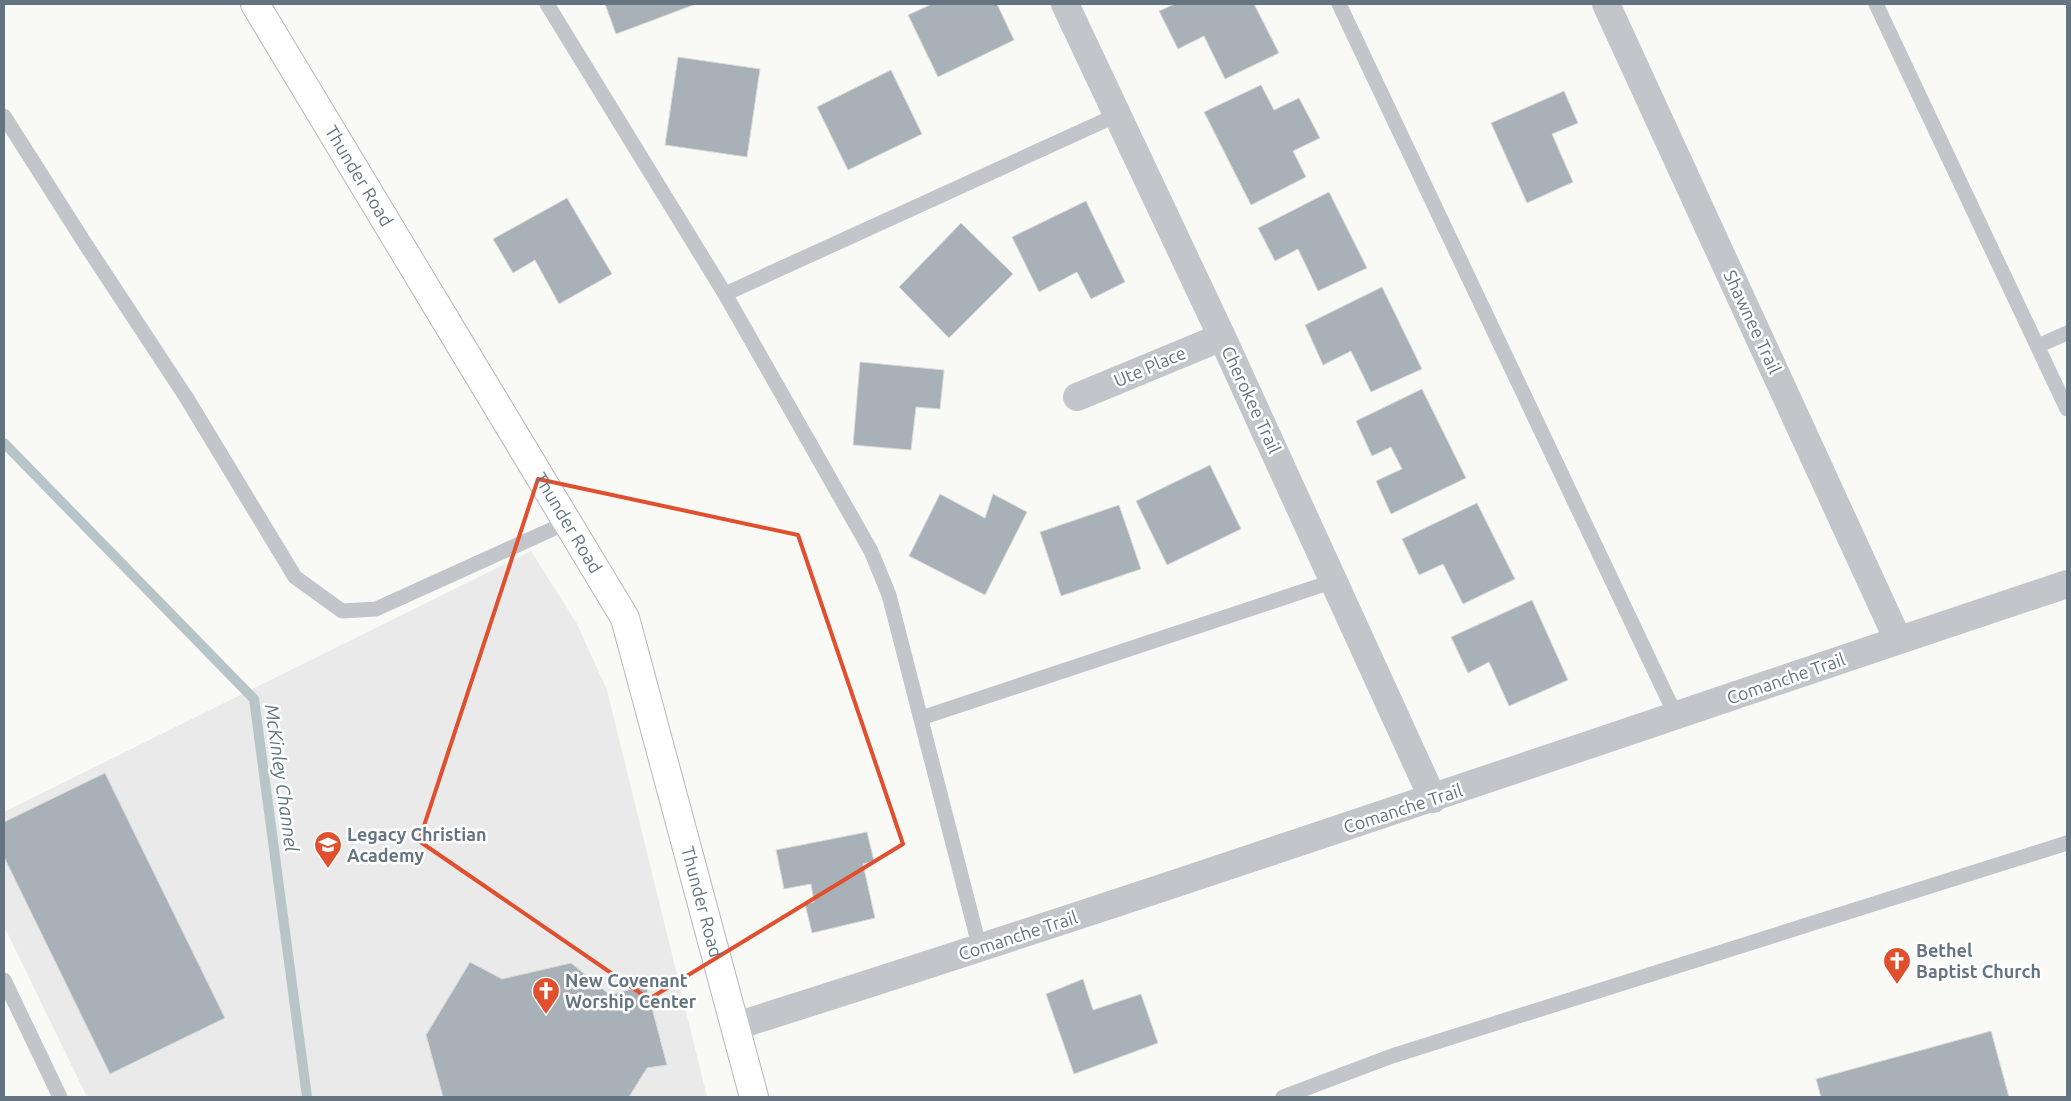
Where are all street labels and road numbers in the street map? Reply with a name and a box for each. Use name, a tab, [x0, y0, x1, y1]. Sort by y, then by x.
street label: Thunder Road	[322, 122, 398, 230]
street label: Shawnee Trail	[1720, 267, 1786, 377]
street label: Ute Place	[1111, 342, 1189, 390]
street label: Cherokee Trail	[1218, 343, 1286, 457]
street label: Thunder Road	[531, 469, 607, 576]
street label: Comanche Trail	[1724, 648, 1848, 708]
street label: Comanche Trail	[1341, 779, 1465, 837]
street label: Thunder Road	[678, 844, 727, 959]
street label: Comanche Trail	[956, 906, 1080, 964]

